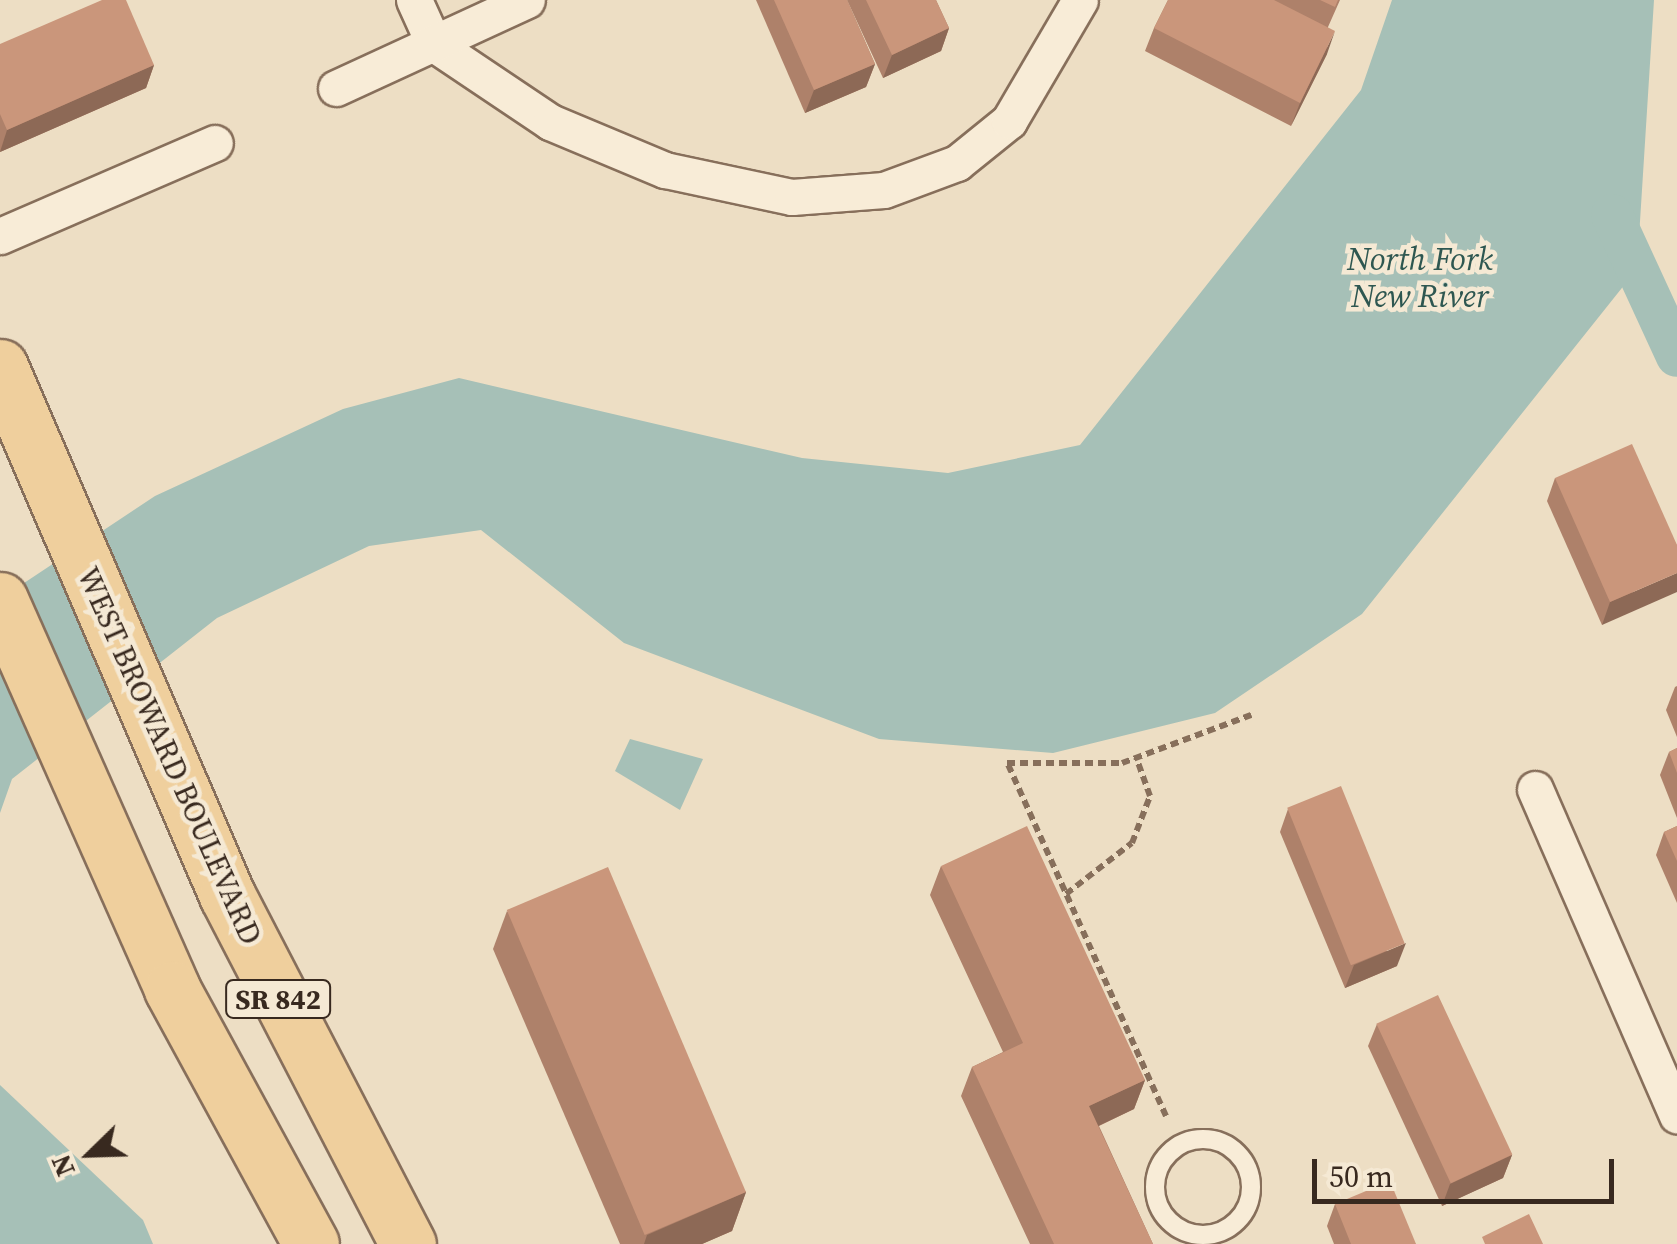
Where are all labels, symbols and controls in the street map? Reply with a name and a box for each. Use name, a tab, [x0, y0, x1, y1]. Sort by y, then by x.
water label: North Fork New River	[1347, 241, 1493, 316]
street label: WEST BROWARD BOULEVARD	[69, 561, 269, 951]
road number: SR 842	[223, 976, 333, 1022]
north arrow	[40, 1104, 140, 1204]
scale bar	[1317, 1139, 1620, 1201]
text: N	[41, 1149, 84, 1183]
text: 50 m	[1329, 1156, 1393, 1197]

